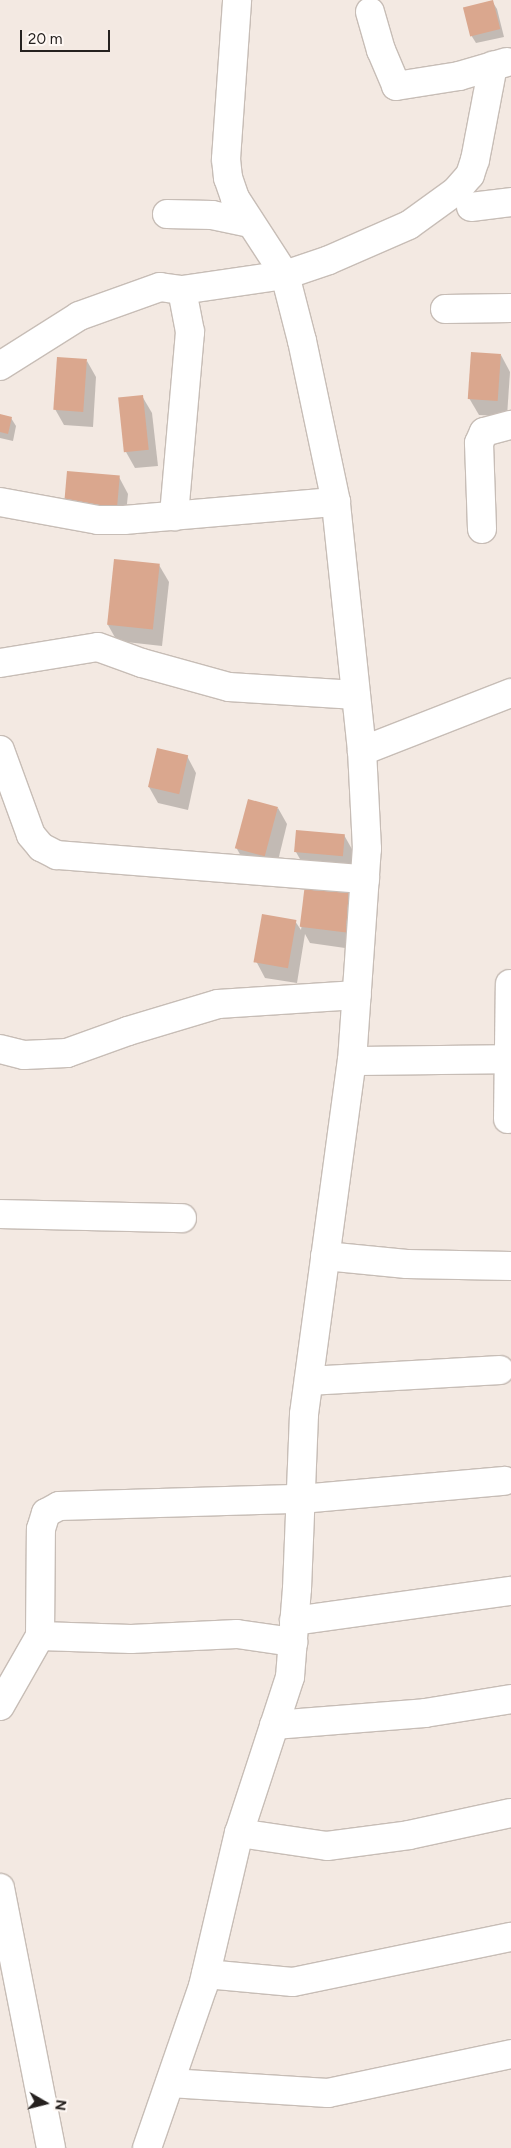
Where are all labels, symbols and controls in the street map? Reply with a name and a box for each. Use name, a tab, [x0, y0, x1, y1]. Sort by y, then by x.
scale bar	[22, 20, 112, 52]
text: 20 m	[28, 30, 62, 48]
north arrow	[20, 2078, 70, 2128]
text: N	[51, 2099, 70, 2112]

